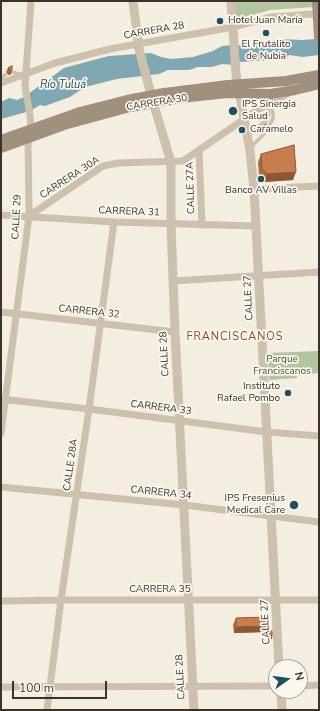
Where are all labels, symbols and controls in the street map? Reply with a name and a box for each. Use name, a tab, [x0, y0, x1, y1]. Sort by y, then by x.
place label: Hotel Juan María	[228, 15, 303, 27]
marker: Hotel Juan María	[215, 16, 225, 26]
street label: CARRERA 28	[123, 20, 185, 42]
marker: El Frutalito de Nubia	[261, 28, 271, 38]
place label: El Frutalito de Nubia	[241, 39, 291, 62]
water label: Río Tuluá	[40, 78, 86, 92]
street label: CARRERA 30	[126, 92, 188, 114]
place label: IPS Sinergia Salud	[242, 99, 296, 122]
marker: IPS Sinergia Salud	[227, 105, 239, 117]
place label: Caramelo	[250, 124, 293, 136]
marker: Caramelo	[237, 125, 247, 135]
street label: CARRERA 30A	[38, 154, 102, 202]
street label: CALLE 27A	[184, 162, 198, 214]
marker: Banco AV Villas	[256, 174, 266, 184]
place label: Banco AV Villas	[225, 185, 297, 197]
street label: CALLE 29	[10, 194, 24, 240]
street label: CARRERA 31	[98, 205, 160, 219]
street label: CALLE 27	[242, 275, 256, 321]
street label: CARRERA 32	[58, 303, 120, 321]
district label: FRANCISCANOS	[187, 330, 283, 344]
street label: CALLE 28	[158, 331, 172, 377]
park label: Parque Franciscanos	[253, 354, 311, 378]
place label: Instituto Rafael Pombo	[217, 381, 280, 404]
marker: Instituto Rafael Pombo	[283, 388, 293, 398]
street label: CARRERA 33	[130, 398, 192, 418]
street label: CALLE 28A	[61, 438, 81, 492]
street label: CARRERA 34	[130, 484, 192, 502]
place label: IPS Fresenius Medical Care	[225, 493, 285, 516]
marker: IPS Fresenius Medical Care	[288, 499, 300, 511]
street label: CARRERA 35	[129, 584, 191, 596]
street label: CALLE 27	[259, 599, 273, 645]
street label: CALLE 28	[174, 654, 188, 700]
north arrow	[268, 659, 308, 699]
text: N	[291, 670, 307, 682]
scale bar	[14, 673, 109, 699]
text: 100 m	[19, 680, 54, 696]

